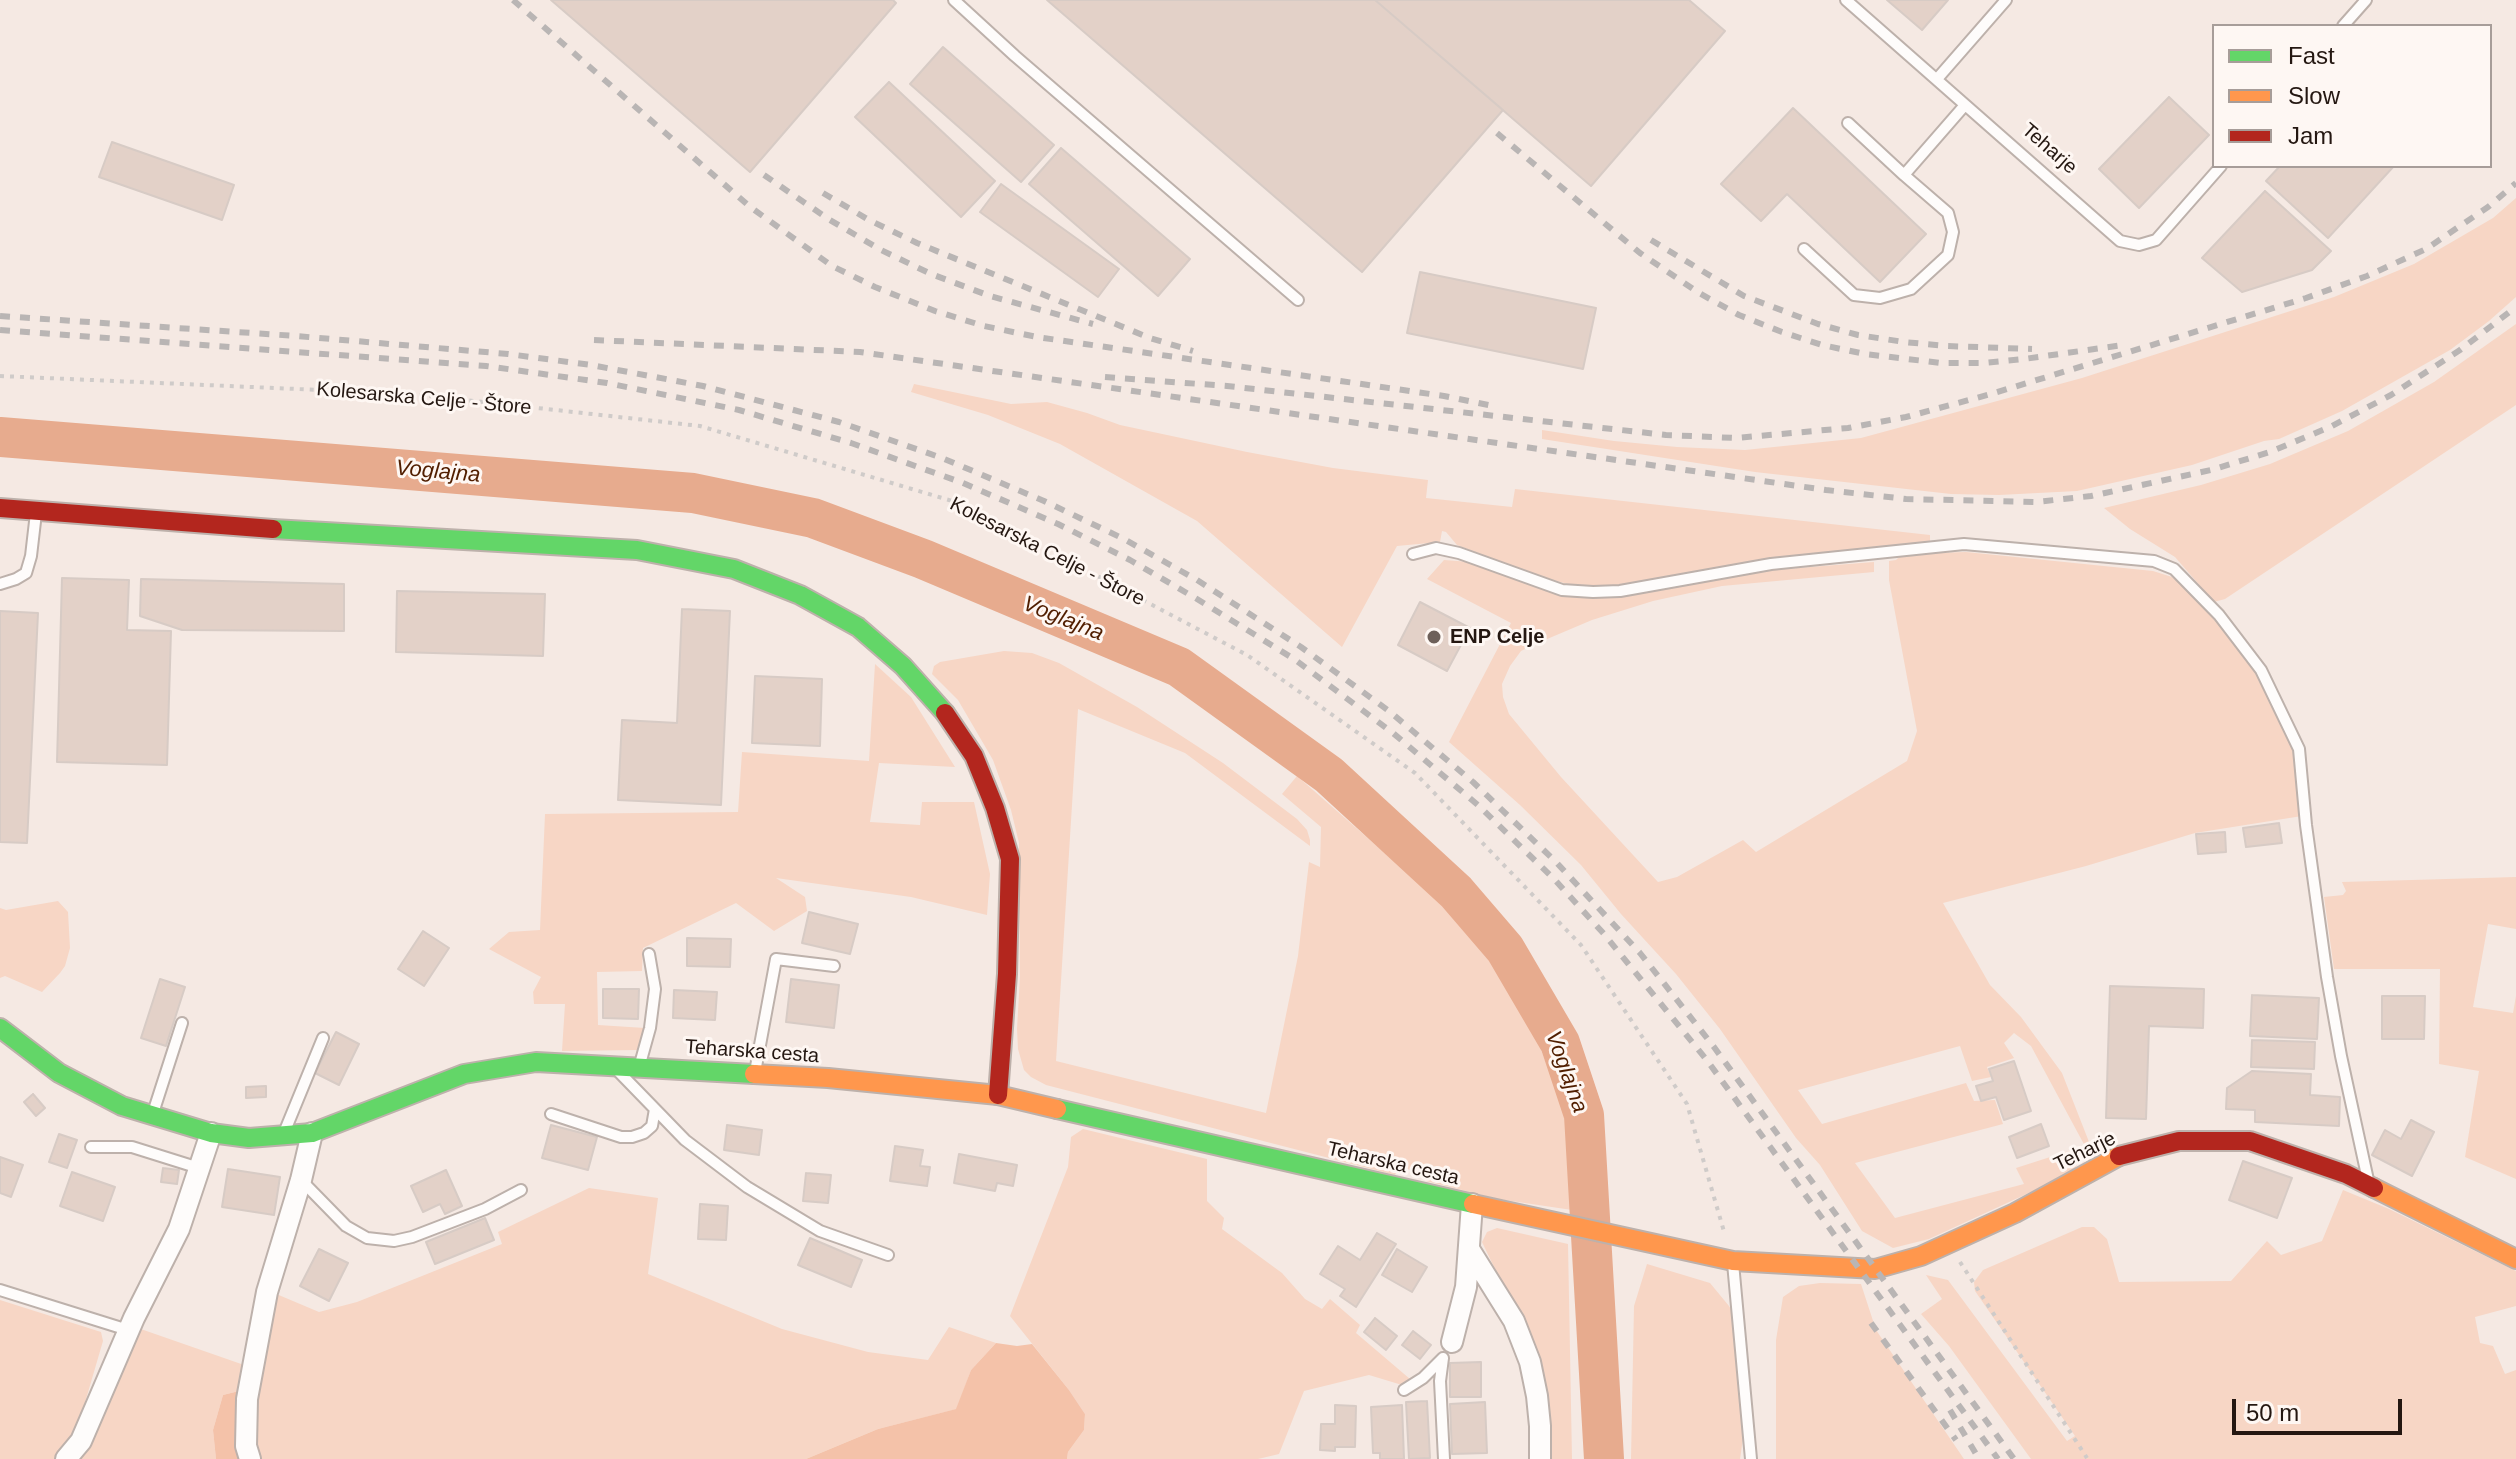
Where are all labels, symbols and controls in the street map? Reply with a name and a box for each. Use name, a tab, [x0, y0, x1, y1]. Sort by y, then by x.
legend	[2212, 24, 2492, 168]
text: Fast	[2288, 42, 2335, 69]
text: Slow	[2288, 82, 2340, 109]
street label: Teharje	[2016, 118, 2082, 180]
text: Jam	[2288, 122, 2333, 149]
street label: Kolesarska Celje - Štore	[316, 378, 532, 420]
water label: Voglajna	[395, 455, 481, 489]
street label: Kolesarska Celje - Štore	[945, 492, 1149, 612]
water label: Voglajna	[1019, 591, 1107, 647]
place label: ENP Celje	[1450, 625, 1544, 649]
marker: ENP Celje	[1425, 628, 1443, 646]
water label: Voglajna	[1539, 1028, 1593, 1116]
street label: Teharska cesta	[684, 1035, 820, 1069]
street label: Teharje	[2050, 1127, 2120, 1177]
street label: Teharska cesta	[1325, 1137, 1461, 1191]
scale bar	[2236, 1383, 2406, 1433]
text: 50 m	[2246, 1399, 2299, 1426]

